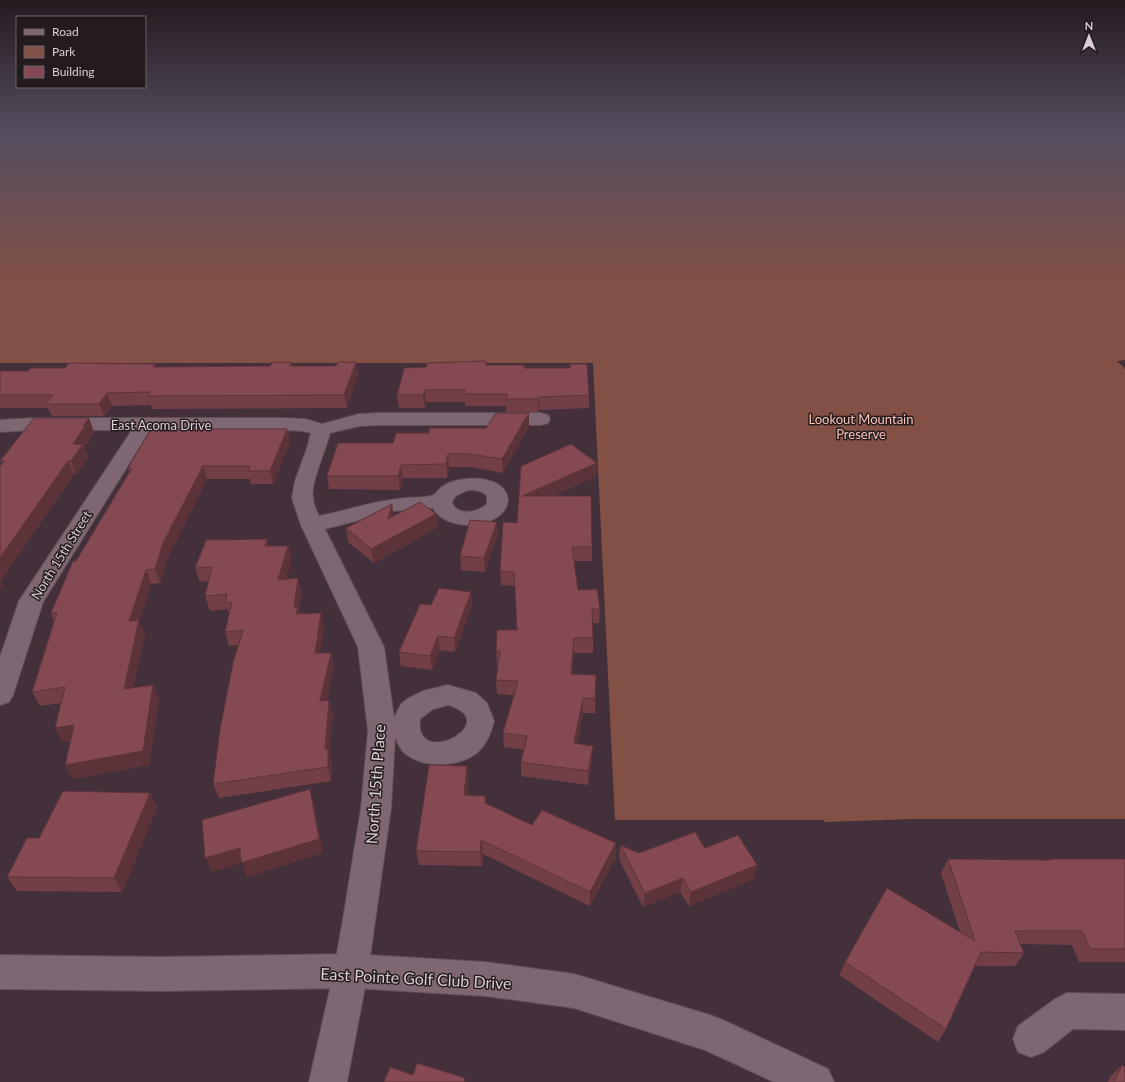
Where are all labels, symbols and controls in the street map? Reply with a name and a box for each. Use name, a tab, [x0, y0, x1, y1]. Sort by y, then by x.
legend	[16, 16, 146, 88]
north arrow	[1069, 16, 1109, 56]
text: N	[1085, 19, 1093, 32]
text: Road	[52, 24, 79, 39]
text: Park	[52, 44, 76, 59]
text: Building	[52, 64, 95, 79]
park label: Lookout Mountain Preserve	[809, 411, 913, 442]
street label: East Acoma Drive	[111, 417, 211, 433]
street label: North 15th Street	[27, 507, 95, 602]
street label: North 15th Place	[361, 723, 389, 845]
street label: East Pointe Golf Club Drive	[320, 964, 512, 992]

